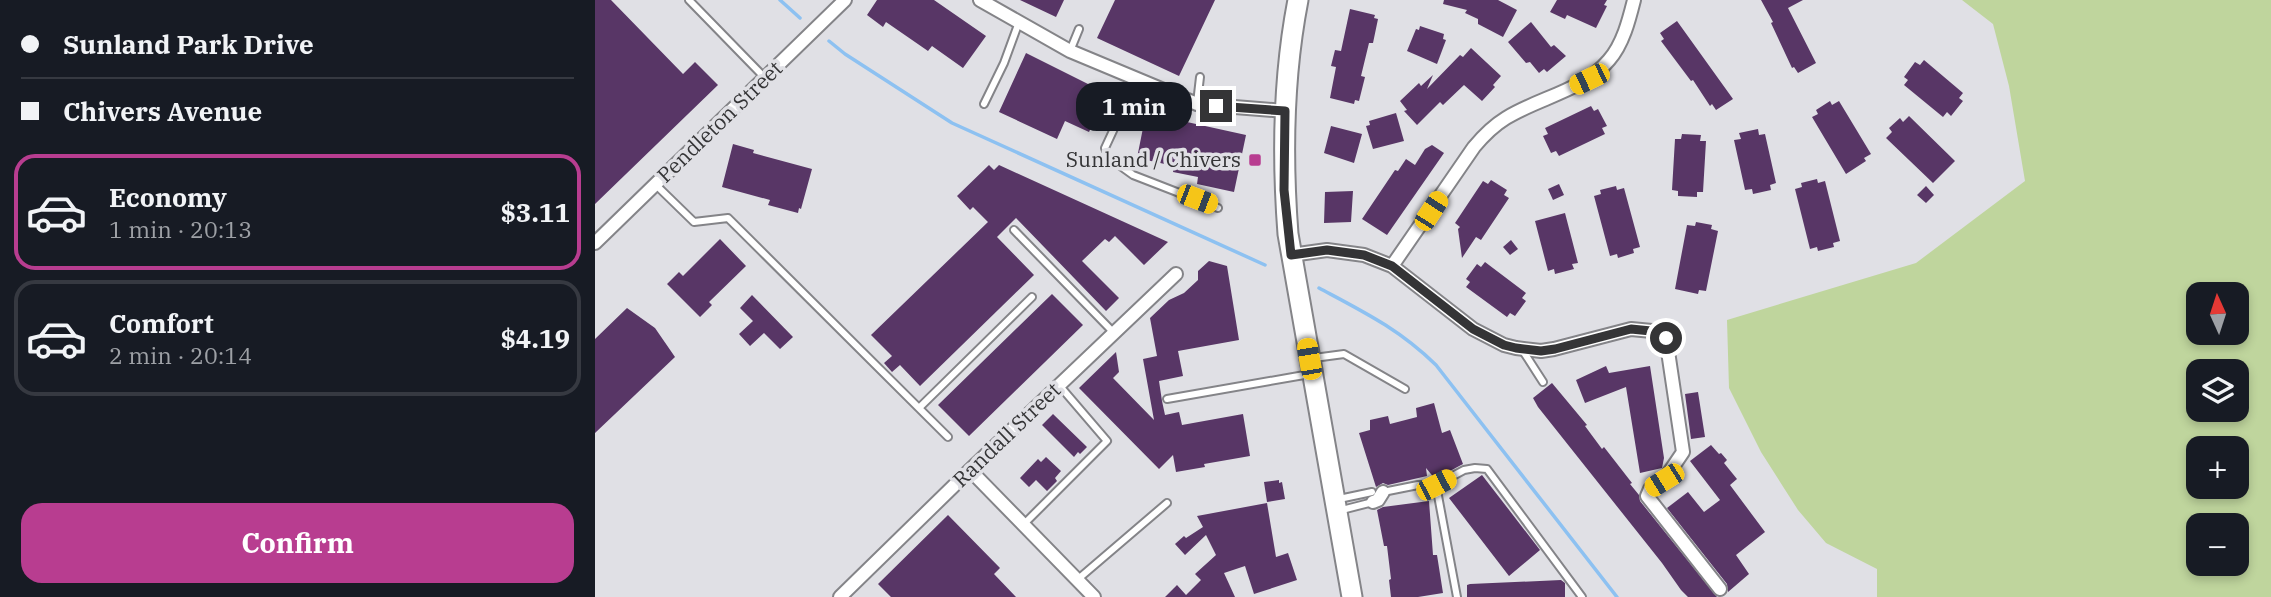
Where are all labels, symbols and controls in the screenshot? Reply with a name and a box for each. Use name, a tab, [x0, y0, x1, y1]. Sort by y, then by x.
text: Sunland Park Drive	[63, 27, 314, 61]
street label: Pendleton Street	[651, 54, 788, 188]
car	[1566, 60, 1613, 98]
callout: 1 min	[1076, 82, 1191, 130]
route end	[1200, 90, 1232, 122]
text: 1 min	[1102, 91, 1166, 121]
text: Chivers Avenue	[63, 94, 262, 128]
place label: Sunland / Chivers	[1066, 145, 1241, 173]
marker: Sunland / Chivers	[1247, 152, 1263, 168]
text: Economy	[109, 180, 227, 214]
icon: car	[25, 181, 88, 244]
car	[1174, 182, 1221, 216]
car	[1411, 188, 1452, 234]
text: $3.11	[500, 195, 570, 229]
text: 1 min · 20:13	[109, 214, 252, 244]
north arrow	[2186, 282, 2249, 345]
map controls	[2186, 282, 2249, 576]
text: Comfort	[109, 306, 214, 340]
icon: car	[25, 307, 88, 370]
text: $4.19	[500, 321, 570, 355]
route start	[1650, 322, 1682, 354]
car	[1296, 336, 1323, 382]
text: 2 min · 20:14	[109, 340, 252, 370]
button: layers	[2186, 359, 2249, 422]
street label: Randall Street	[946, 376, 1066, 493]
button: +	[2186, 436, 2249, 499]
car	[1641, 460, 1688, 500]
car	[1413, 466, 1460, 504]
button: Confirm	[21, 503, 574, 583]
button: −	[2186, 513, 2249, 576]

